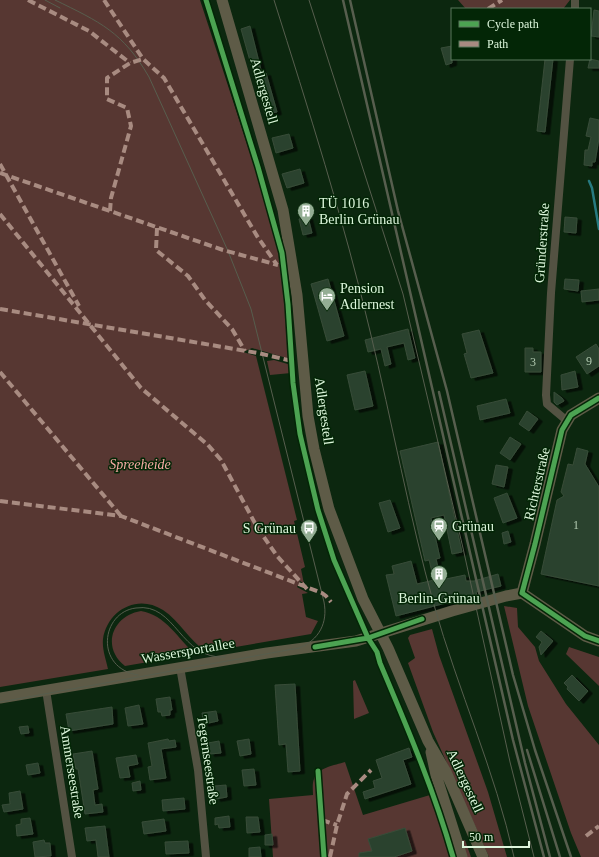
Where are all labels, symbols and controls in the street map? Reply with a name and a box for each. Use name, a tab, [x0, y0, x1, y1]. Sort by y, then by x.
legend	[451, 8, 591, 60]
text: Cycle path	[487, 17, 539, 31]
text: Path	[487, 37, 508, 51]
street label: Adlergestell	[247, 56, 281, 126]
place label: TÜ 1016 Berlin Grünau	[319, 195, 399, 227]
building icon: TÜ 1016 Berlin Grünau	[296, 201, 316, 226]
street label: Gründerstraße	[532, 203, 552, 283]
place label: Pension Adlernest	[340, 281, 395, 312]
hotel icon: Pension Adlernest	[317, 286, 337, 311]
house number: 9	[586, 354, 592, 368]
house number: 3	[530, 355, 536, 369]
street label: Adlergestell	[312, 376, 336, 446]
street label: Richterstraße	[521, 446, 553, 522]
park label: Spreeheide	[109, 457, 171, 472]
station icon: Grünau	[429, 516, 449, 541]
bus stop icon: S Grünau	[299, 518, 319, 543]
house number: 1	[573, 518, 579, 532]
place label: Grünau	[452, 519, 494, 534]
place label: S Grünau	[243, 521, 296, 536]
building icon: Berlin-Grünau	[429, 564, 449, 589]
place label: Berlin-Grünau	[398, 591, 480, 606]
street label: Wassersportallee	[140, 635, 236, 667]
street label: Tegernseestraße	[194, 714, 222, 806]
street label: Ammerseestraße	[57, 724, 87, 820]
street label: Adlergestell	[444, 747, 486, 815]
scale bar	[463, 823, 529, 849]
text: 50 m	[469, 830, 494, 844]

